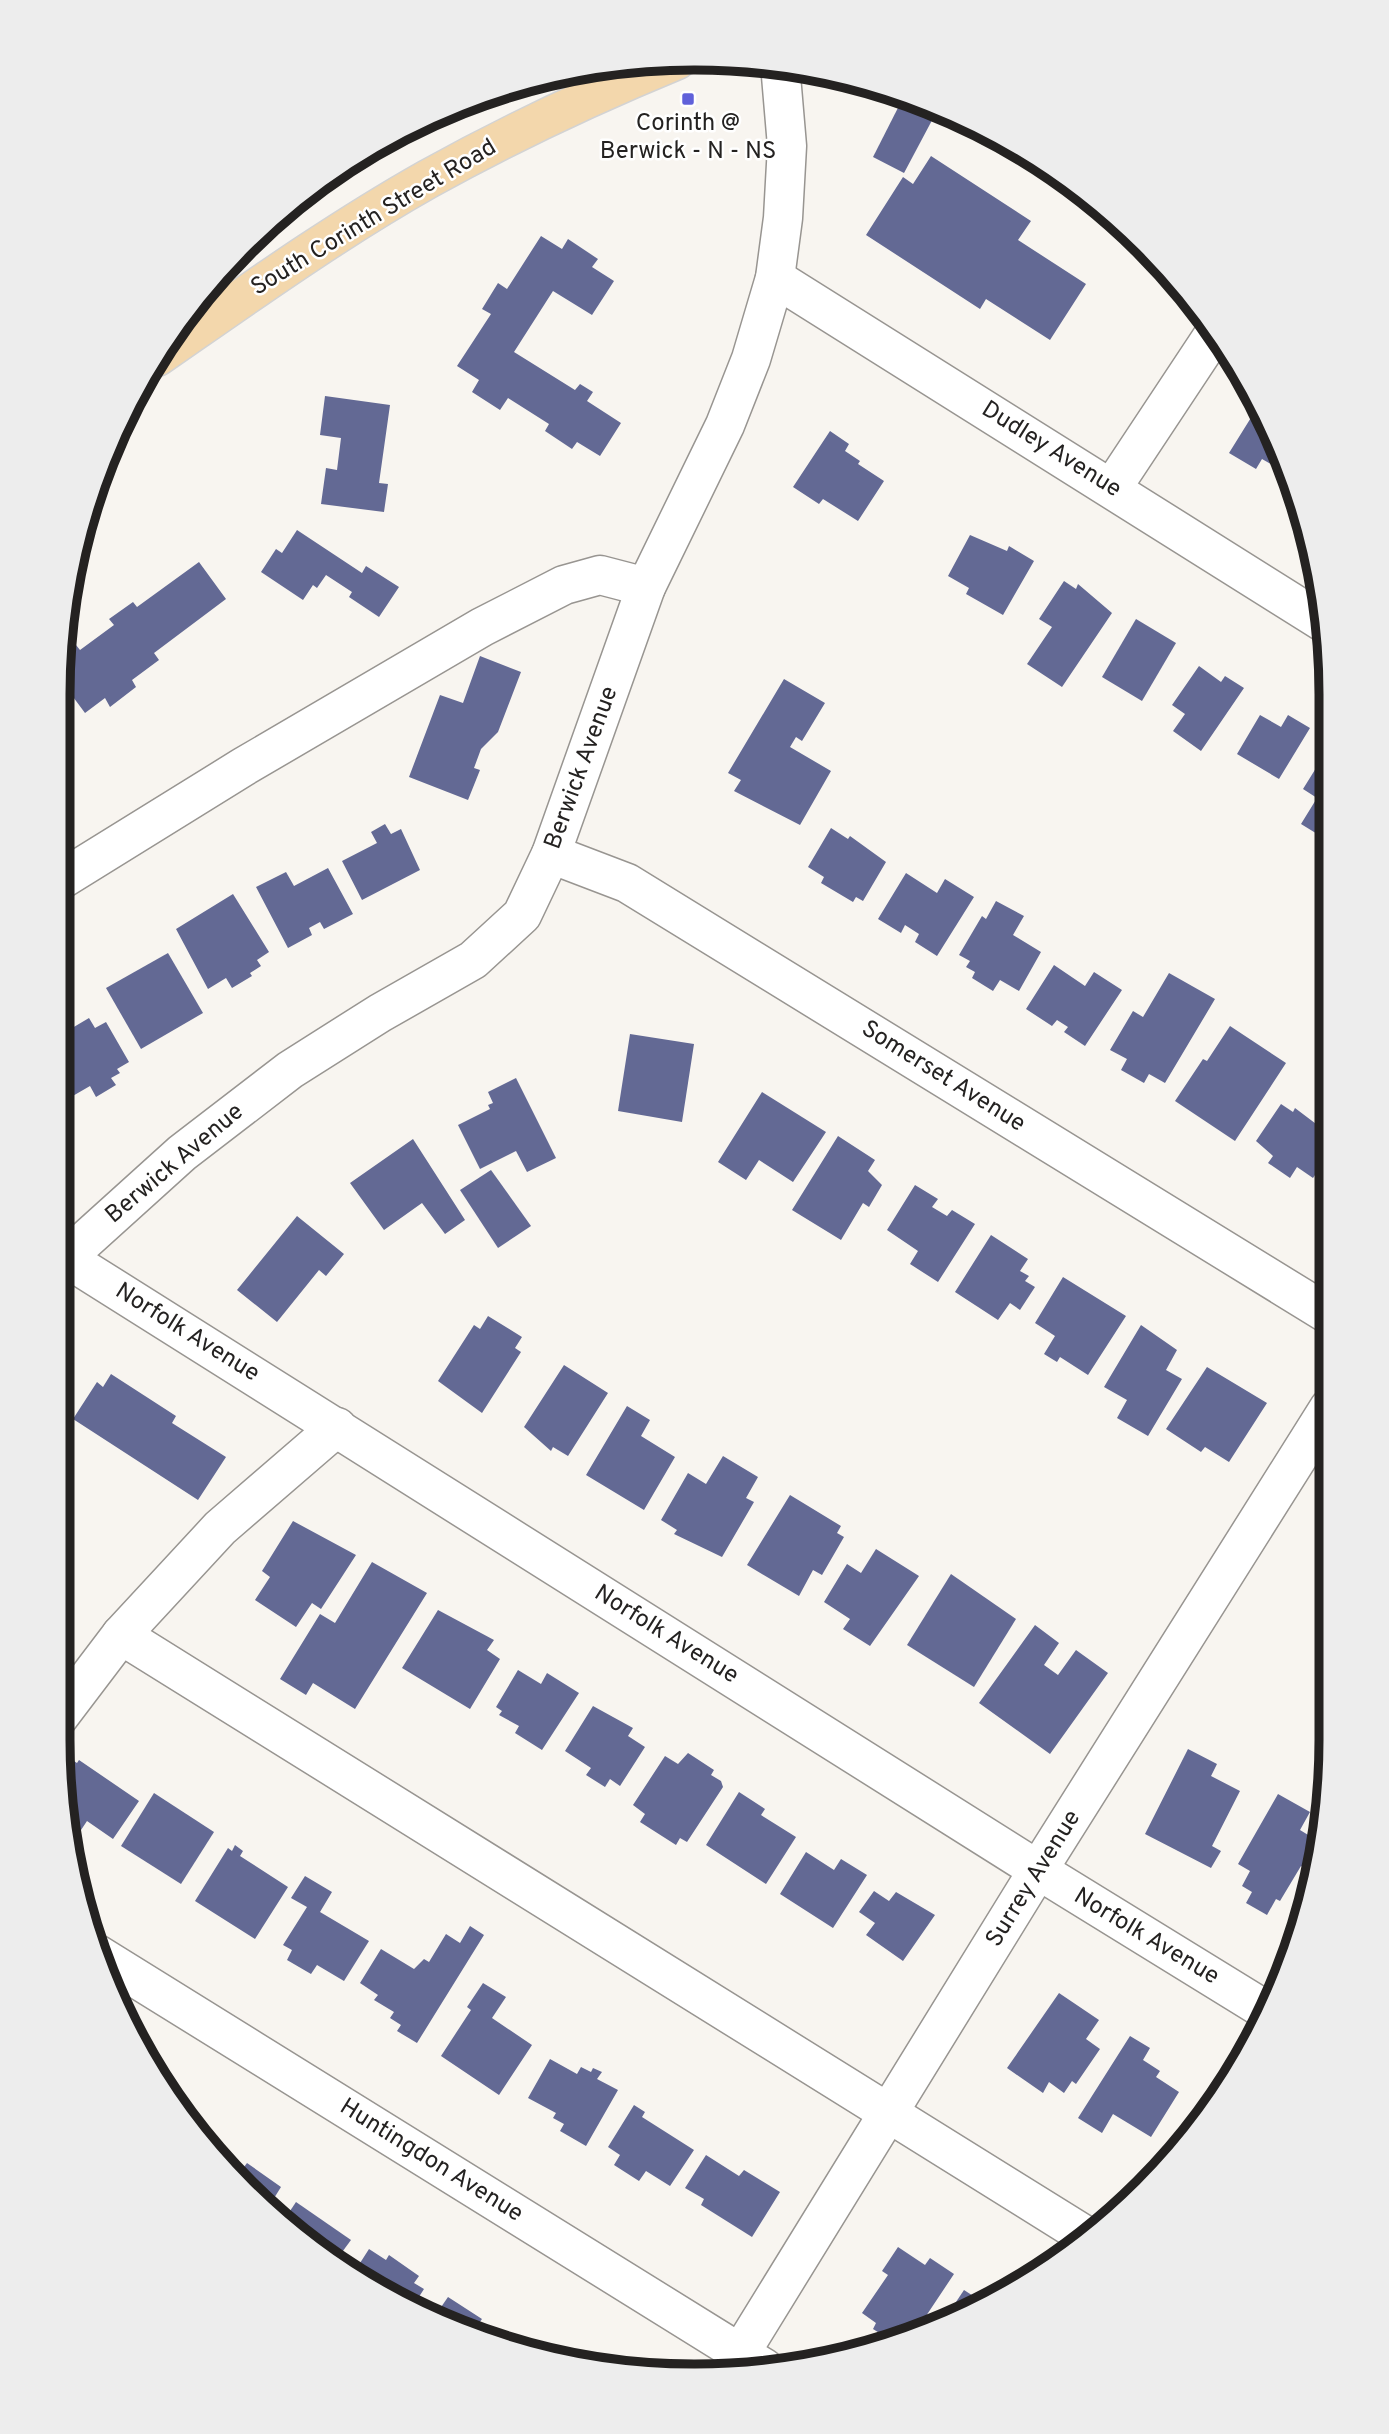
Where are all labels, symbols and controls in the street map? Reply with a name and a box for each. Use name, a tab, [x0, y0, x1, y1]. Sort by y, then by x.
marker: Corinth @ Berwick - N - NS	[680, 91, 696, 107]
place label: Corinth @ Berwick - N - NS	[600, 109, 776, 167]
street label: South Corinth Street Road	[246, 133, 502, 303]
street label: Dudley Avenue	[975, 395, 1127, 505]
street label: Berwick Avenue	[539, 682, 625, 854]
street label: Somerset Avenue	[855, 1015, 1031, 1139]
street label: Berwick Avenue	[100, 1097, 250, 1231]
street label: Norfolk Avenue	[109, 1277, 265, 1389]
street label: Norfolk Avenue	[588, 1579, 744, 1691]
street label: Surrey Avenue	[980, 1805, 1088, 1953]
street label: Norfolk Avenue	[1068, 1882, 1224, 1992]
street label: Huntingdon Avenue	[334, 2092, 528, 2230]

